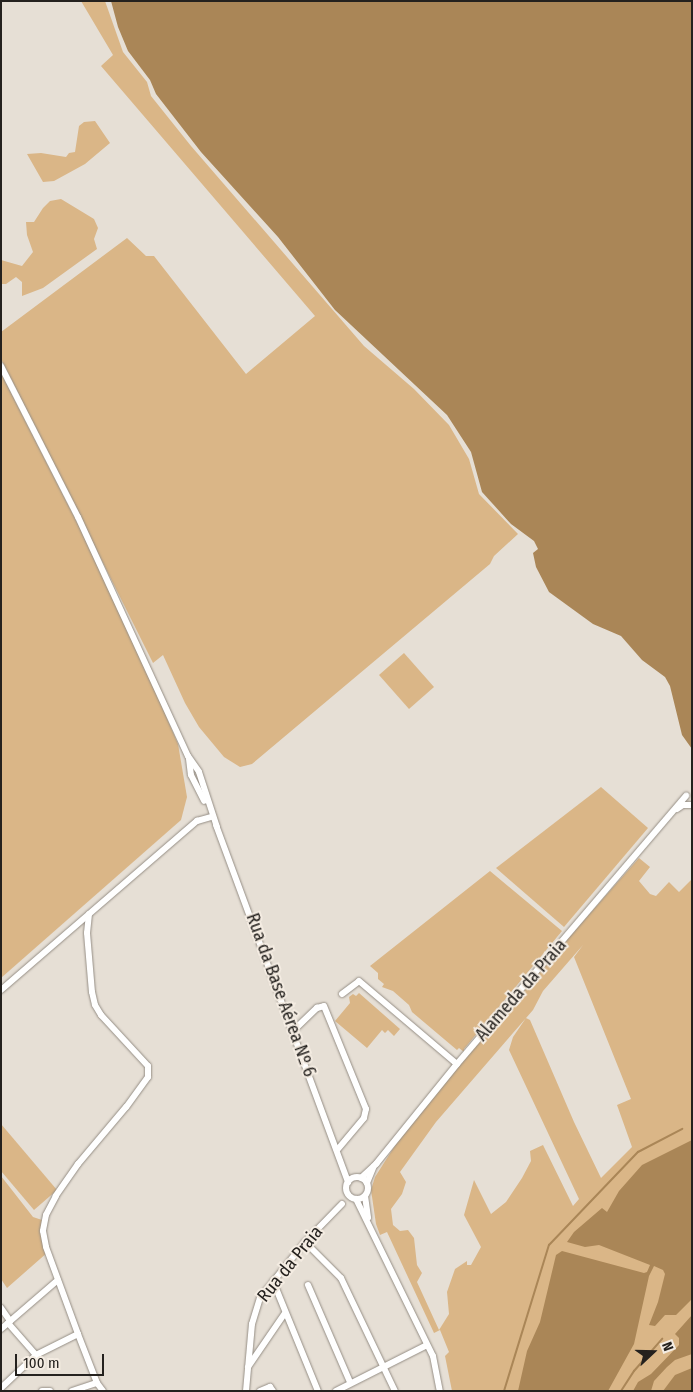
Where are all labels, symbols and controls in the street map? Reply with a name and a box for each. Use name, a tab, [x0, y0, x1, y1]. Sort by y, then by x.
street label: Rua da Base Aérea Nº 6	[241, 910, 321, 1080]
street label: Alameda da Praia	[471, 935, 571, 1045]
street label: Rua da Praia	[253, 1221, 327, 1307]
north arrow	[628, 1327, 678, 1377]
text: N	[658, 1339, 677, 1353]
scale bar	[18, 1344, 106, 1376]
text: 100 m	[23, 1354, 60, 1372]

